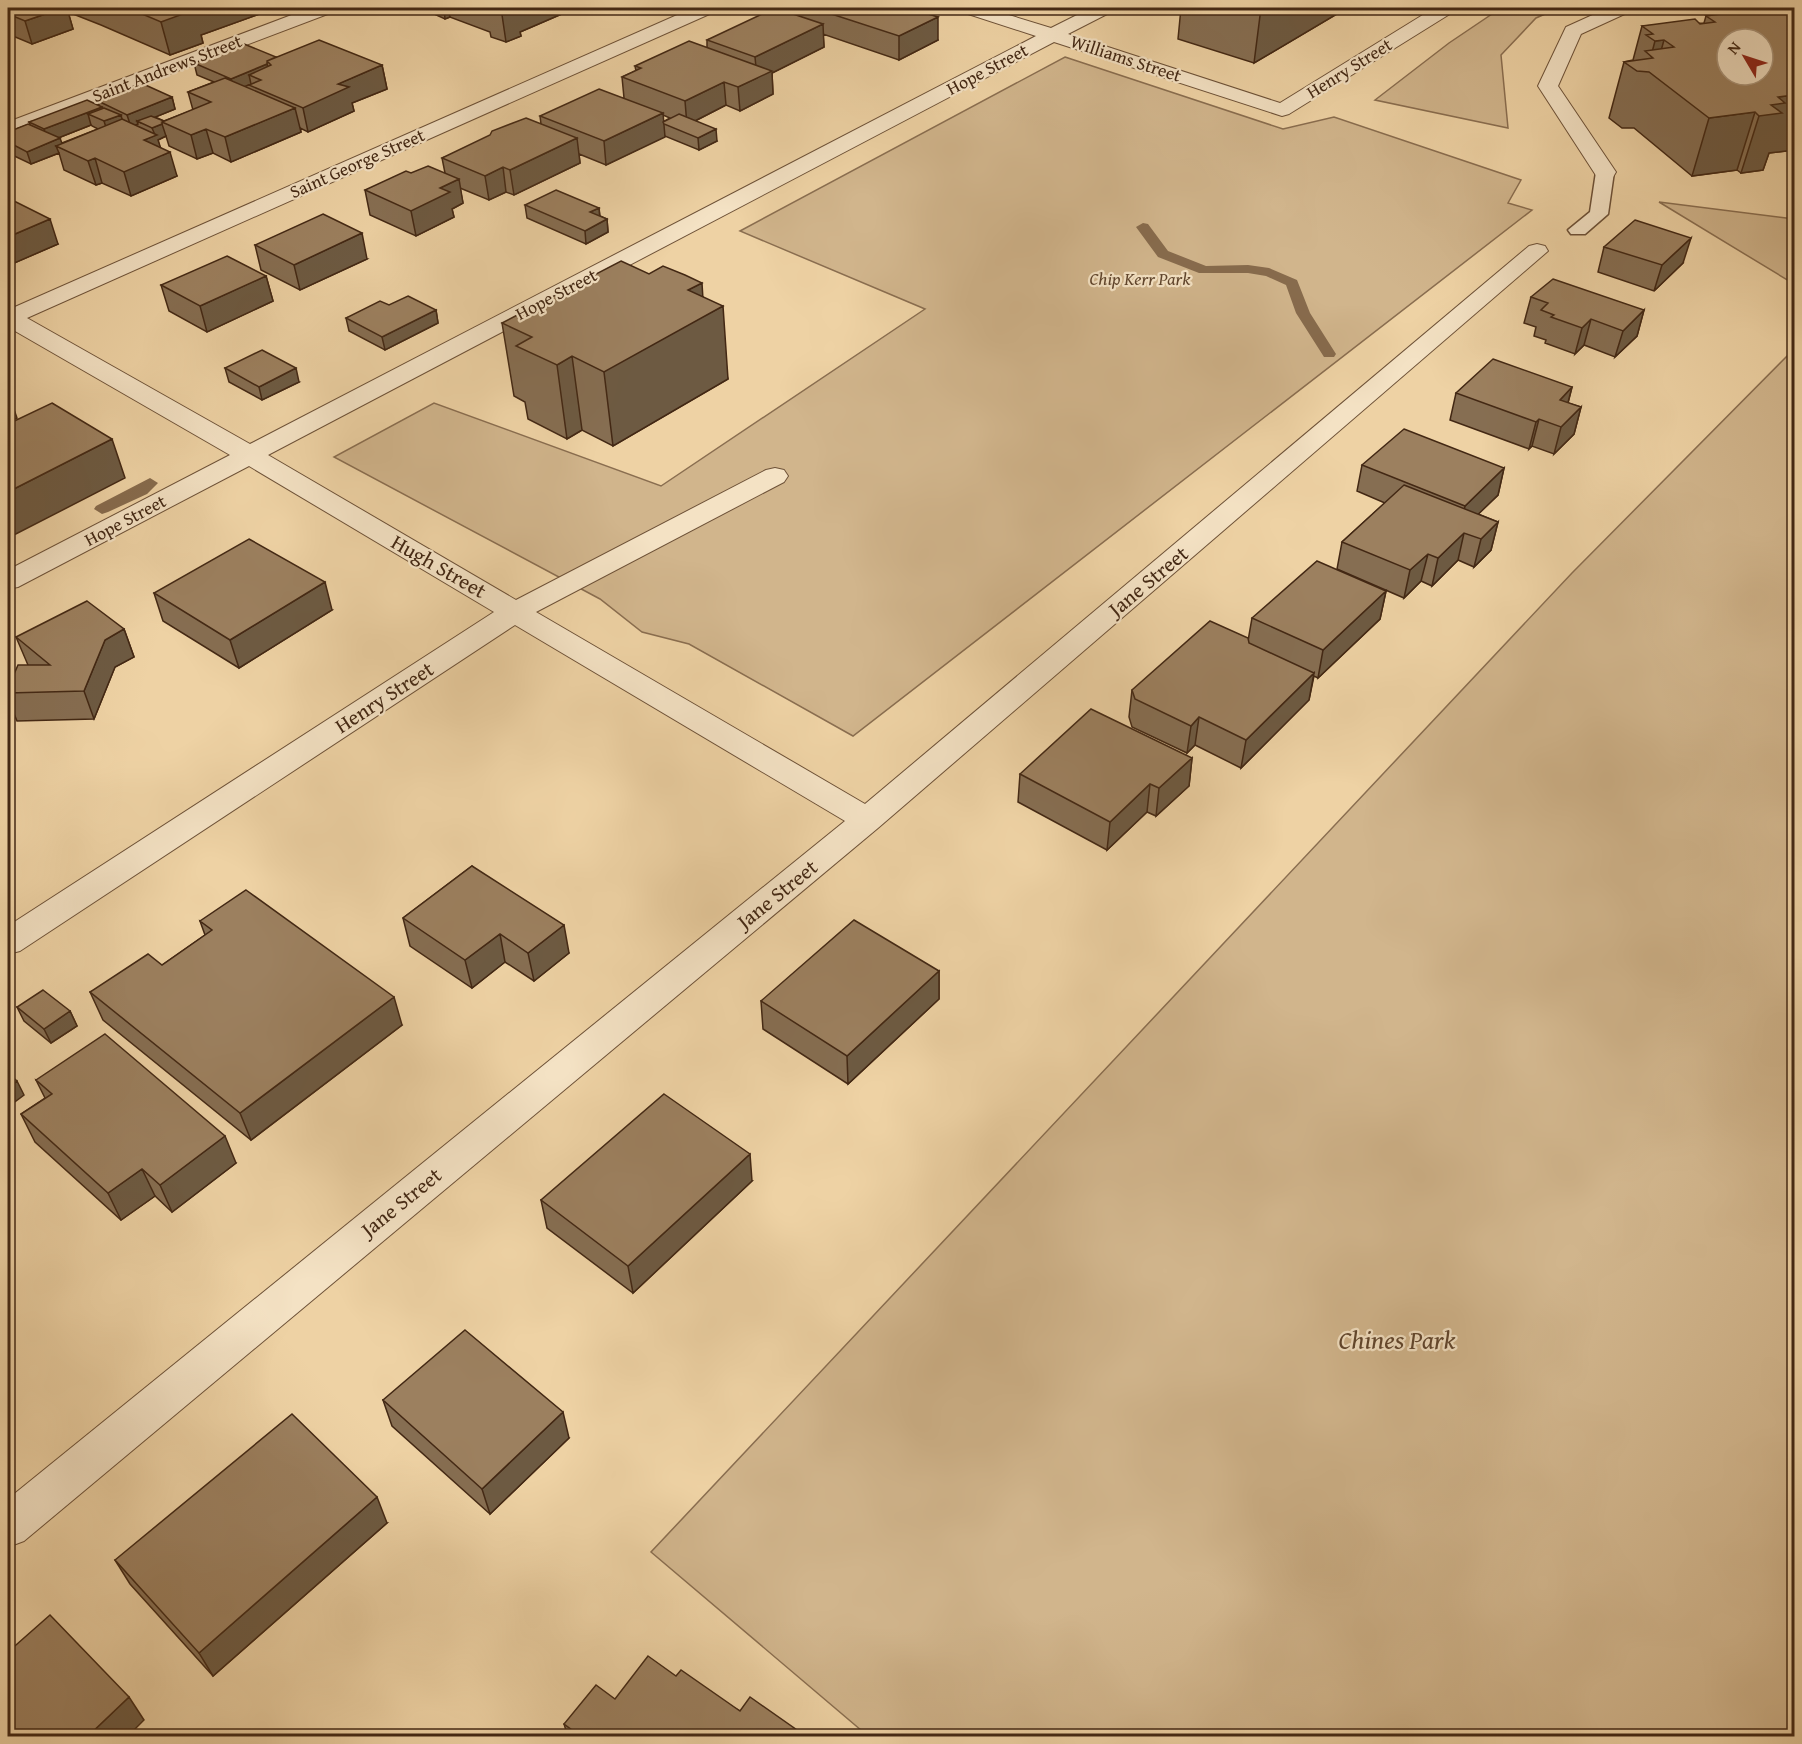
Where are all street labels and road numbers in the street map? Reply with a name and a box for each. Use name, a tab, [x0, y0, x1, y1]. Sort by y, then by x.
street label: Saint Andrews Street	[88, 27, 246, 109]
street label: Williams Street	[1067, 27, 1186, 89]
street label: Henry Street	[1301, 31, 1398, 105]
street label: Hope Street	[941, 36, 1033, 102]
street label: Saint George Street	[285, 121, 429, 205]
street label: Hope Street	[510, 261, 602, 327]
street label: Hope Street	[79, 487, 171, 553]
street label: Hugh Street	[386, 526, 493, 606]
street label: Jane Street	[1099, 538, 1195, 626]
street label: Henry Street	[328, 653, 440, 741]
street label: Jane Street	[728, 851, 824, 938]
street label: Jane Street	[352, 1159, 448, 1246]

